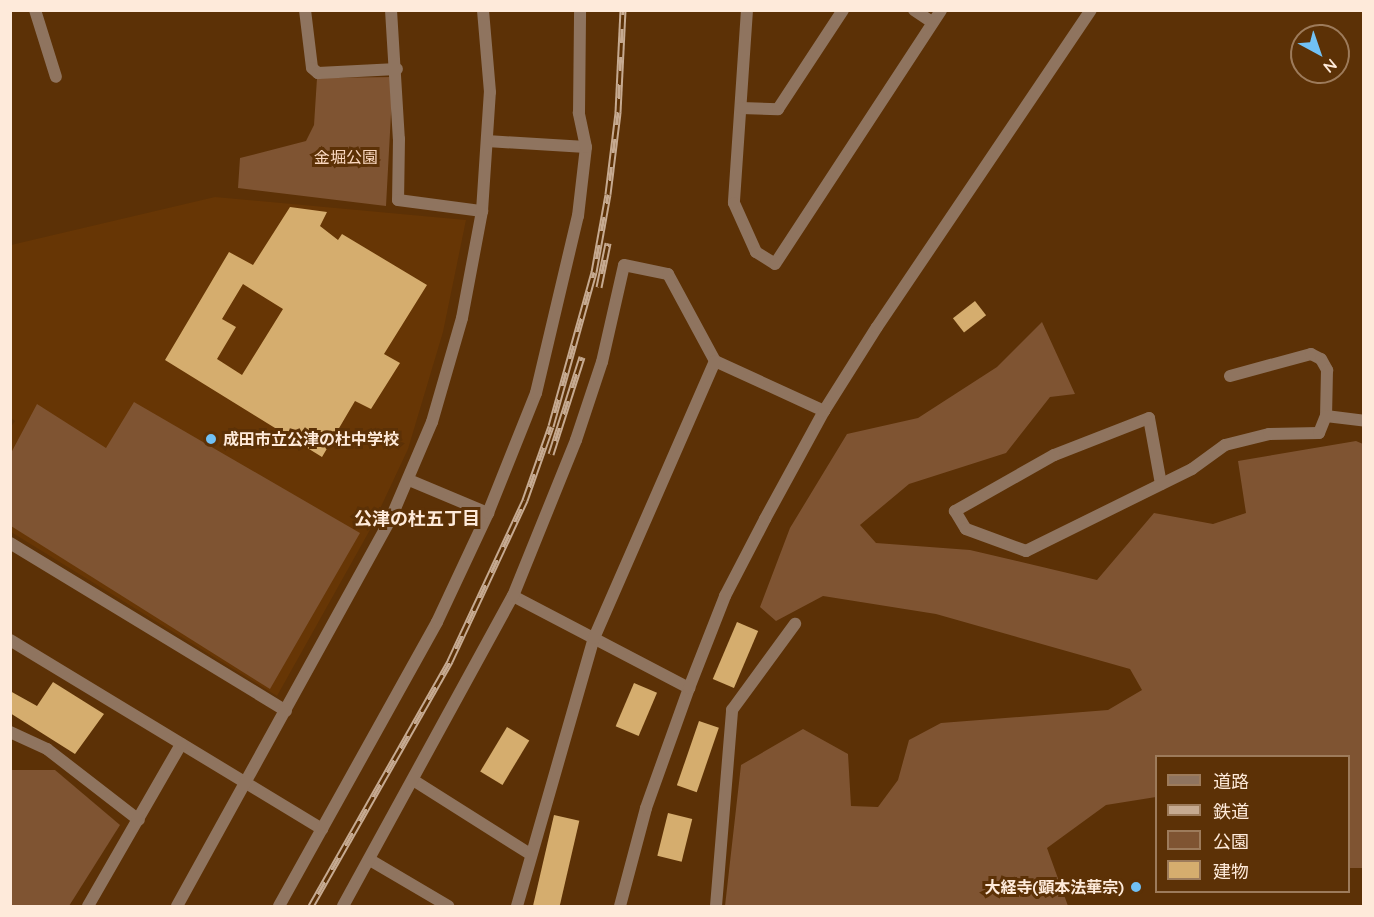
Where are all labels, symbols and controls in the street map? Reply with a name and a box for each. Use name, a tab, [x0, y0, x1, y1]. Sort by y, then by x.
north arrow	[1290, 24, 1350, 84]
text: N	[1319, 55, 1341, 78]
park label: 金堀公園	[314, 147, 378, 167]
place label: 成田市立公津の杜中学校	[223, 429, 399, 449]
marker: 成田市立公津の杜中学校	[204, 432, 218, 446]
district label: 公津の杜五丁目	[354, 508, 480, 530]
legend	[1155, 755, 1350, 893]
text: 道路	[1213, 770, 1249, 793]
text: 鉄道	[1213, 800, 1249, 823]
text: 公園	[1213, 830, 1249, 853]
text: 建物	[1213, 860, 1249, 883]
place label: 大経寺(顕本法華宗)	[985, 877, 1124, 897]
marker: 大経寺(顕本法華宗)	[1129, 880, 1143, 894]

